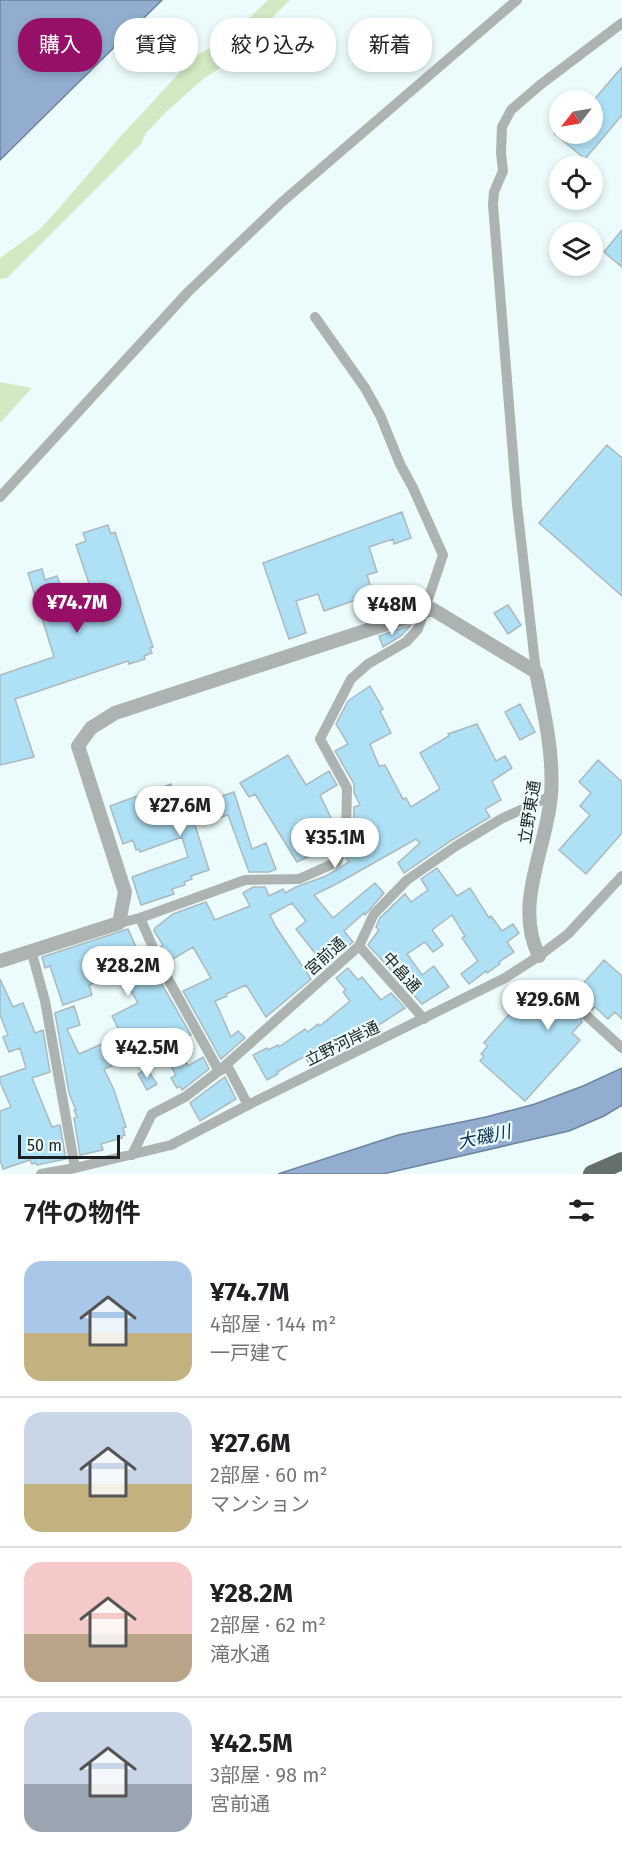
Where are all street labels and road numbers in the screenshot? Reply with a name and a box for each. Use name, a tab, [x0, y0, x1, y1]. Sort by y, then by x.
street label: 立野東通	[515, 779, 544, 845]
street label: 宮前通	[301, 933, 350, 979]
street label: 中畠通	[379, 948, 425, 997]
street label: 立野河岸通	[302, 1017, 382, 1070]

